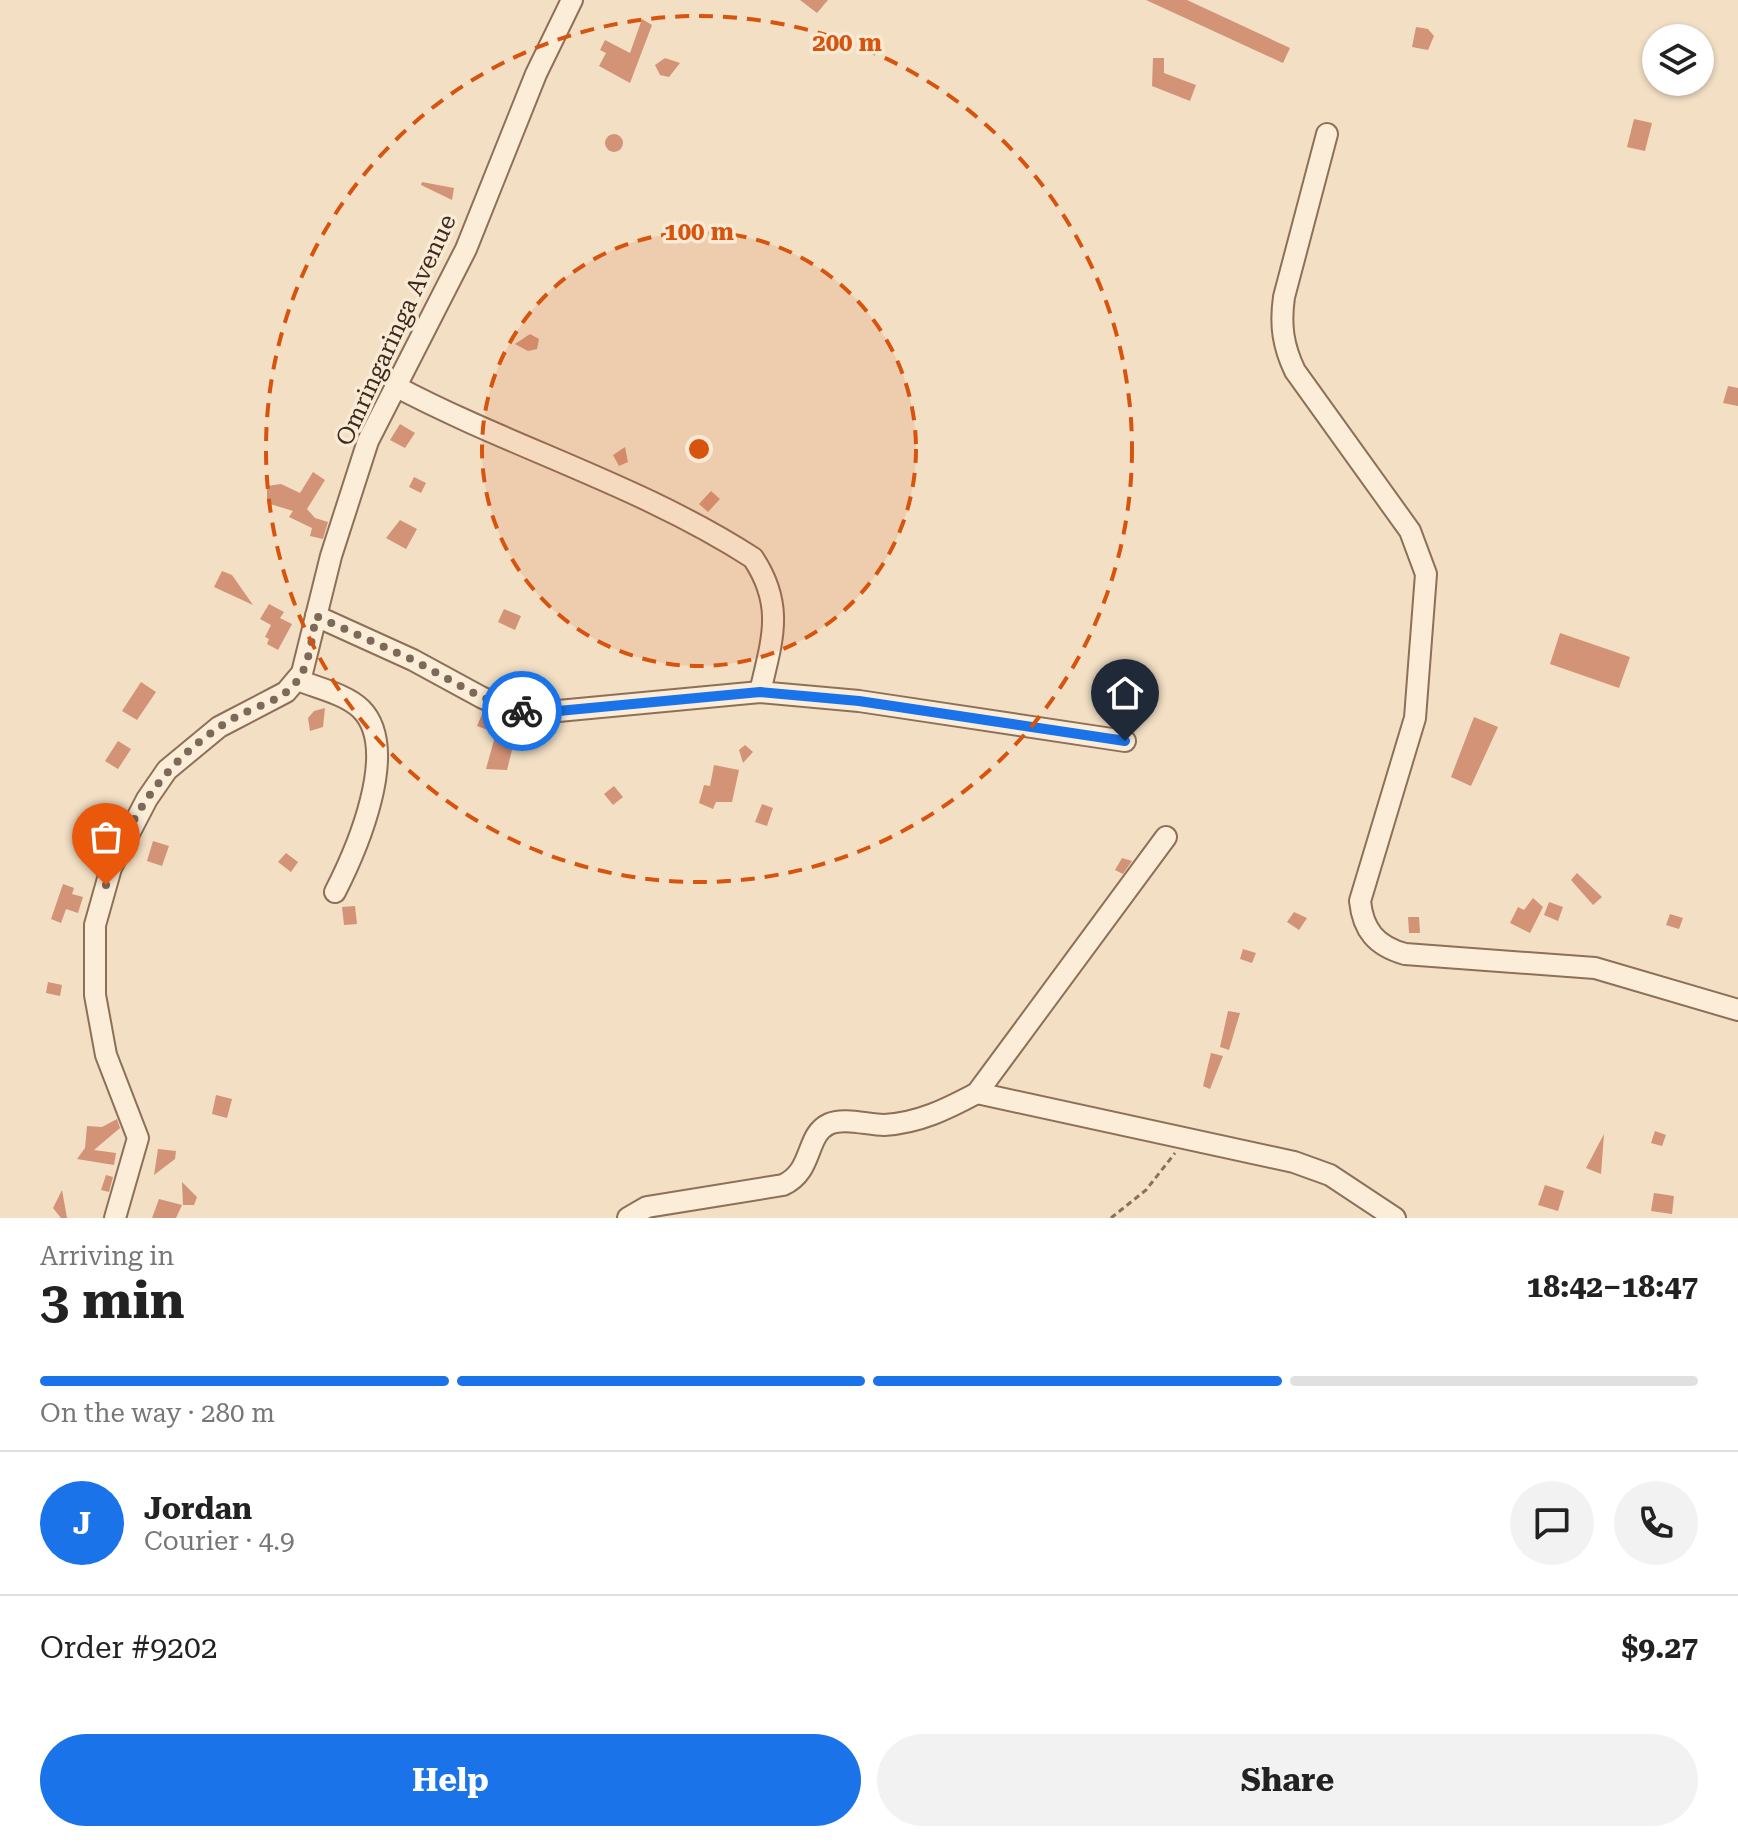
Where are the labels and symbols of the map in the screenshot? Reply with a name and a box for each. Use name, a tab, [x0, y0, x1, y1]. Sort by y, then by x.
text: 200 m	[812, 29, 882, 57]
street label: Omringaringa Avenue	[330, 210, 462, 450]
text: 100 m	[664, 218, 734, 246]
centre of rings	[685, 435, 713, 463]
pin	[1091, 659, 1159, 741]
courier	[482, 671, 562, 751]
pin	[72, 803, 140, 885]

